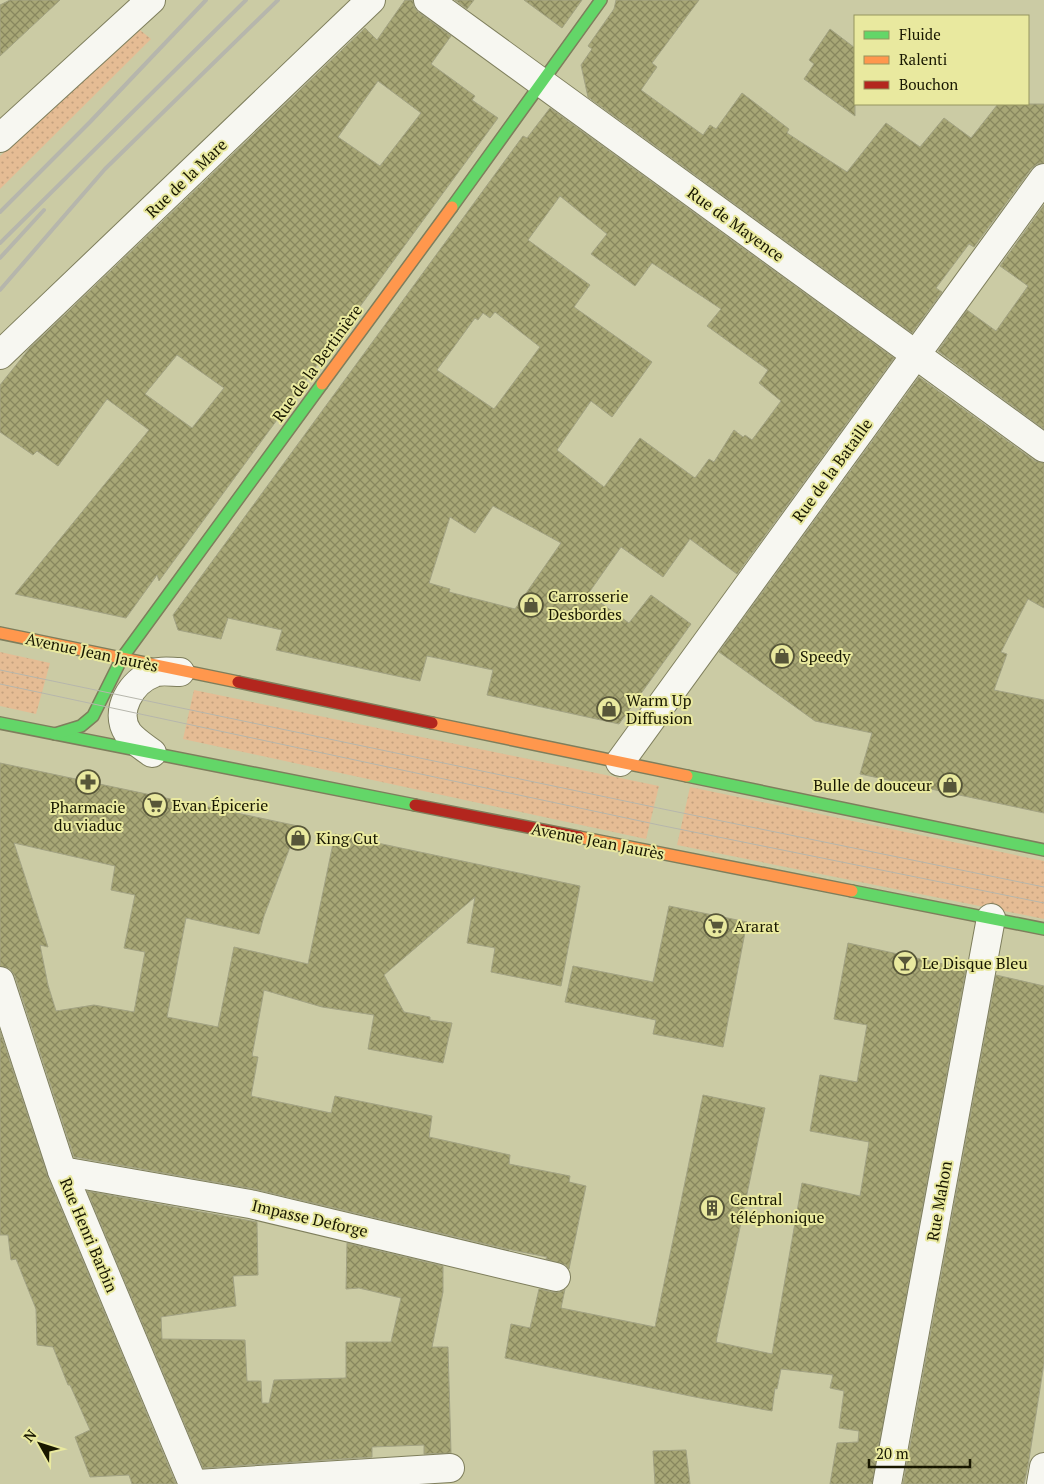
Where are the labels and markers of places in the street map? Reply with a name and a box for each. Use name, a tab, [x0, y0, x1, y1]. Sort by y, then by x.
place label: Carrosserie Desbordes	[548, 585, 628, 625]
shop icon: Carrosserie Desbordes	[518, 592, 544, 618]
shop icon: Speedy	[769, 643, 795, 669]
place label: Speedy	[800, 645, 852, 667]
place label: Warm Up Diffusion	[626, 689, 693, 729]
shop icon: Warm Up Diffusion	[596, 696, 622, 722]
pharmacy icon: Pharmacie du viaduc	[75, 769, 101, 795]
shop icon: Bulle de douceur	[937, 772, 963, 798]
place label: Bulle de douceur	[813, 774, 933, 796]
supermarket icon: Evan Épicerie	[142, 792, 168, 818]
place label: Evan Épicerie	[172, 794, 268, 816]
place label: Pharmacie du viaduc	[50, 796, 126, 836]
shop icon: King Cut	[285, 825, 311, 851]
place label: King Cut	[316, 827, 378, 849]
supermarket icon: Ararat	[703, 913, 729, 939]
place label: Ararat	[734, 915, 779, 937]
bar icon: Le Disque Bleu	[892, 950, 918, 976]
place label: Le Disque Bleu	[922, 952, 1028, 974]
place label: Central téléphonique	[730, 1188, 824, 1228]
building icon: Central téléphonique	[699, 1195, 725, 1221]

